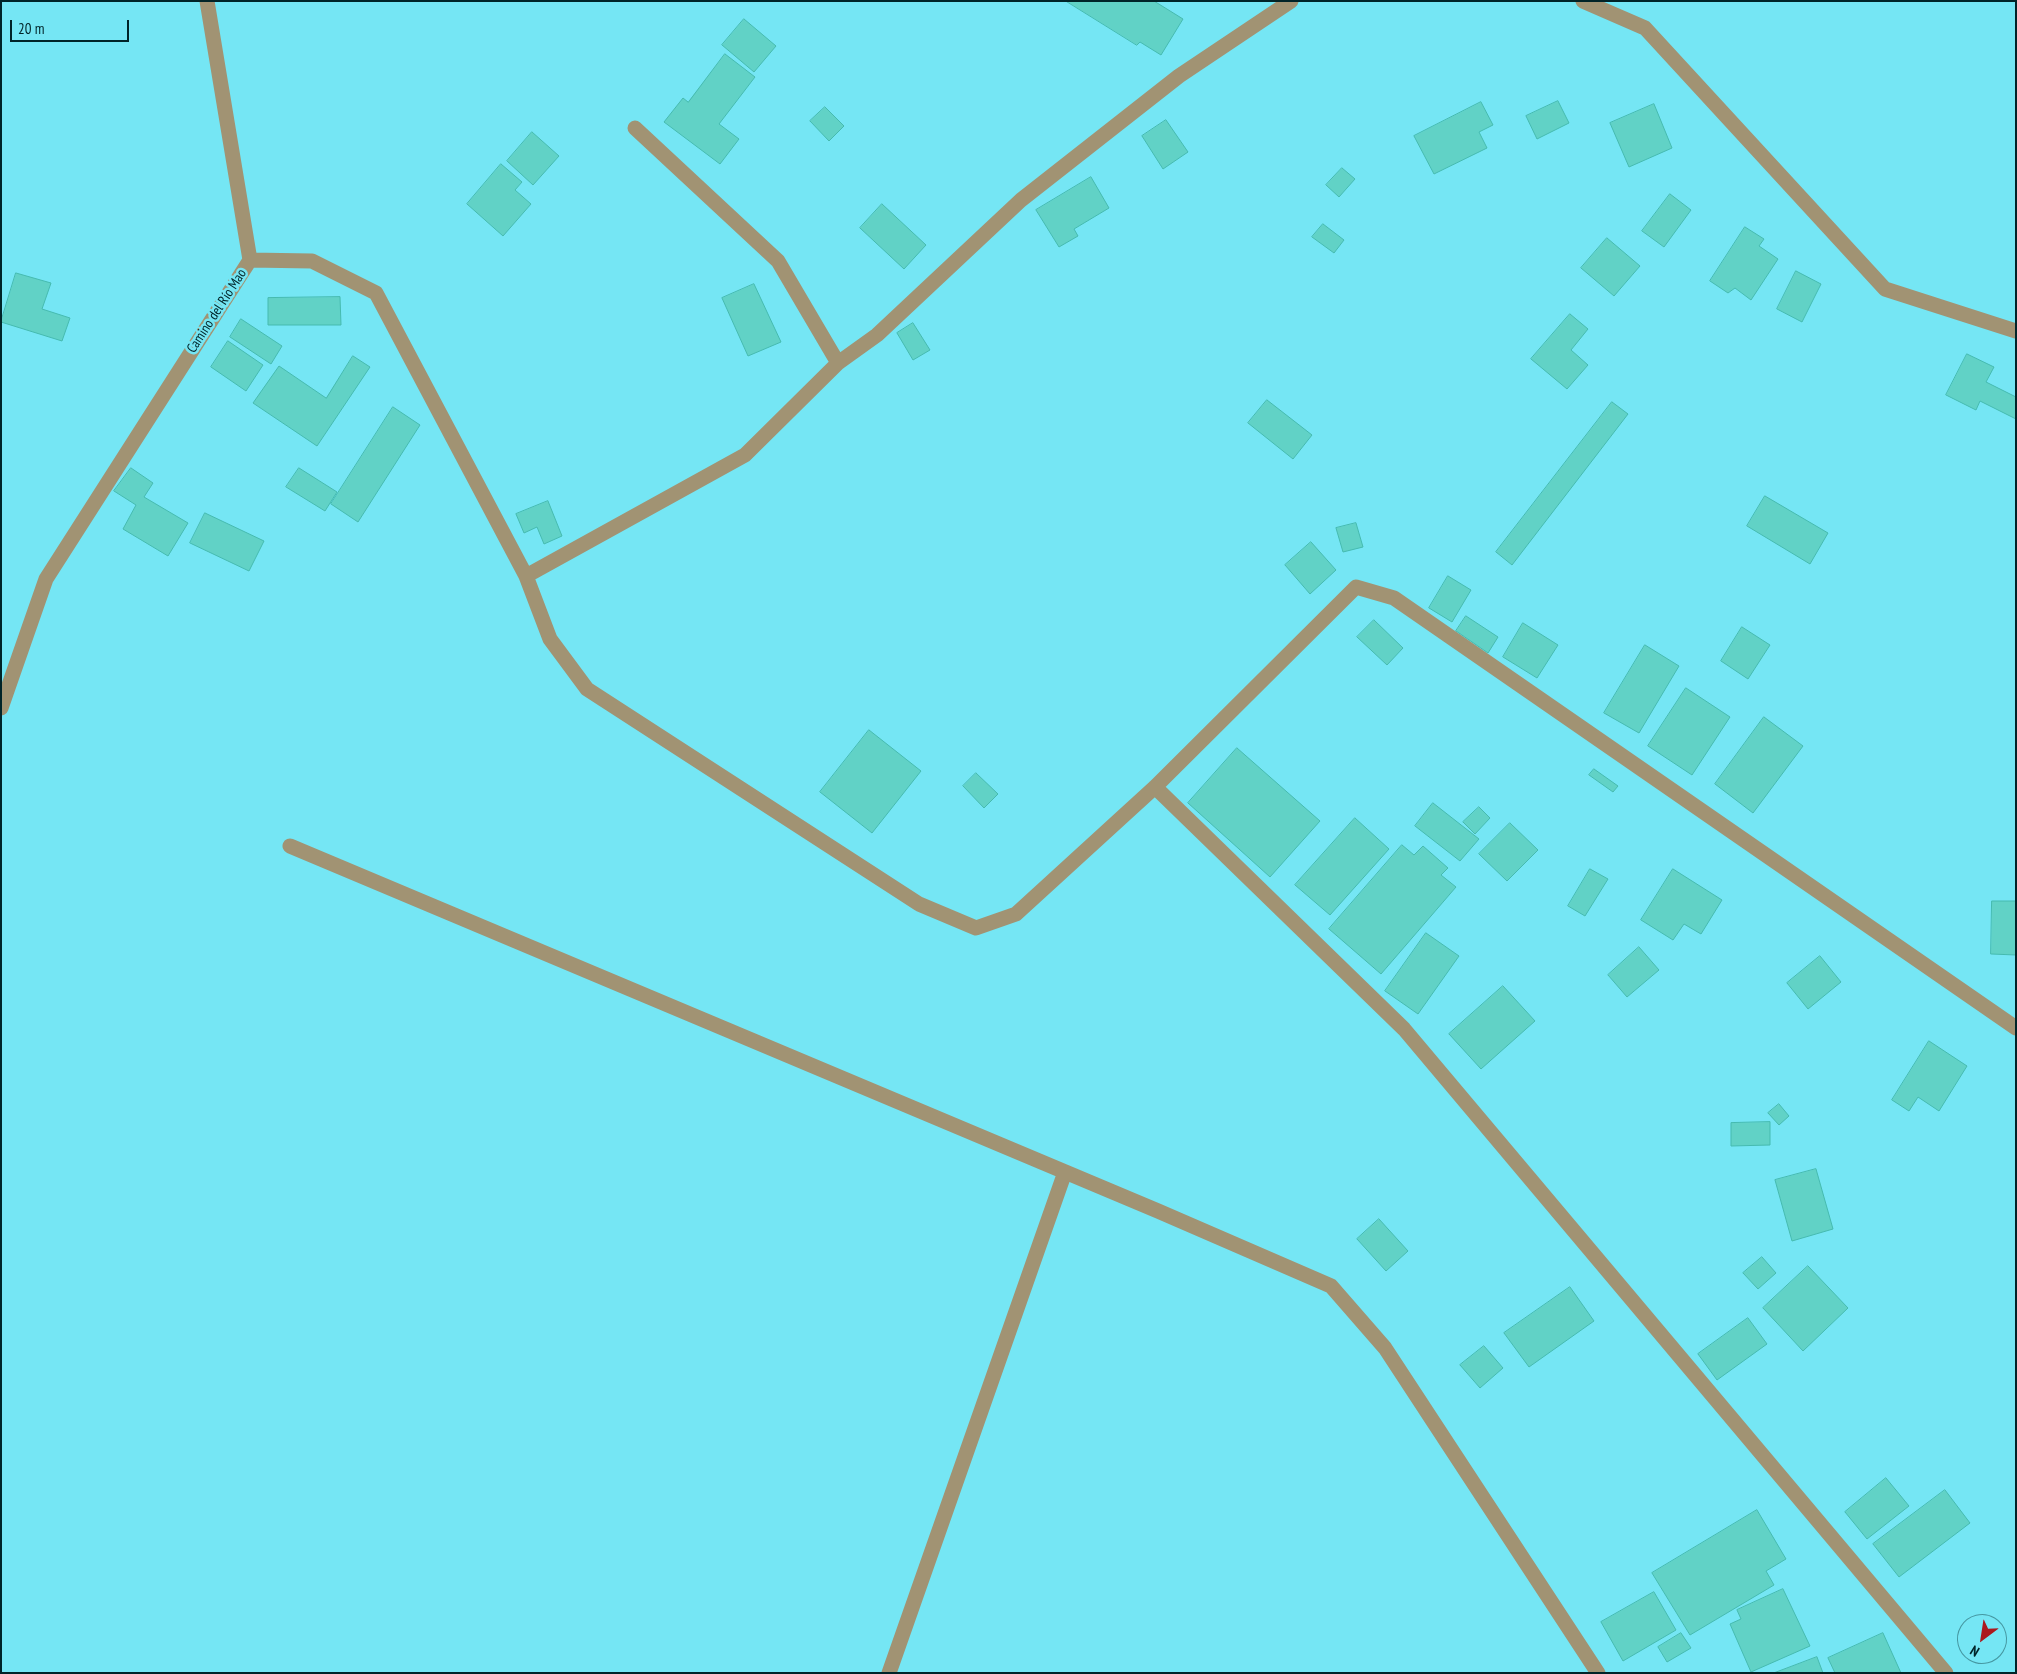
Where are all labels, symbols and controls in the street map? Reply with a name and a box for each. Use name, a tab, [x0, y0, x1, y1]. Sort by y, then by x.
scale bar	[12, 10, 131, 42]
text: 20 m	[18, 19, 44, 38]
street label: Camino del Río Mao	[184, 266, 250, 356]
north arrow	[1957, 1614, 2007, 1664]
text: N	[1967, 1641, 1983, 1661]

